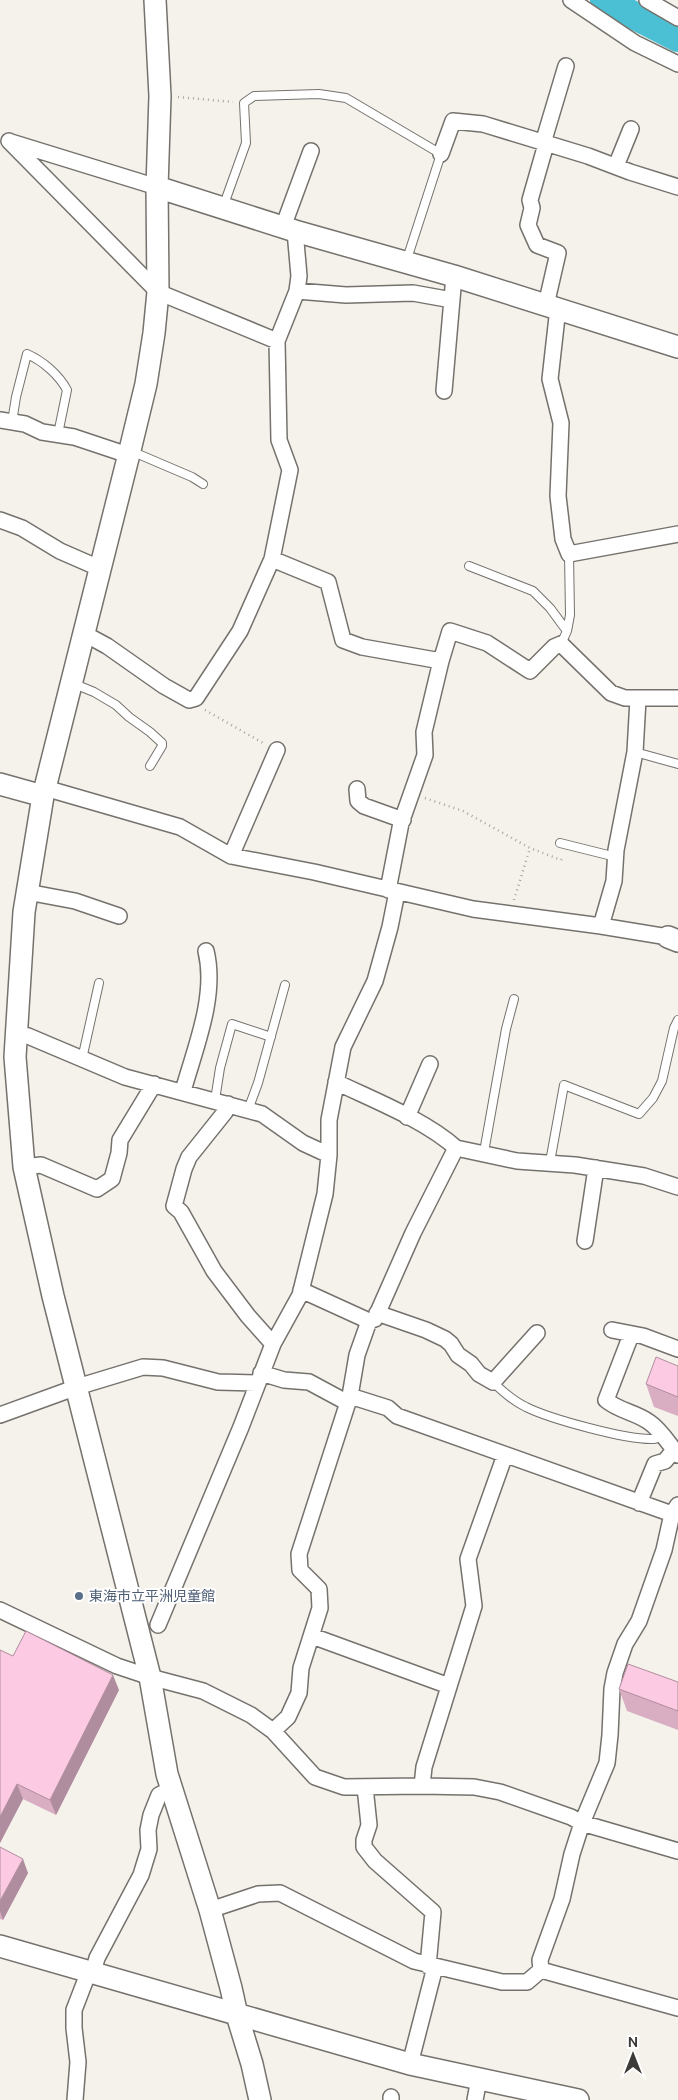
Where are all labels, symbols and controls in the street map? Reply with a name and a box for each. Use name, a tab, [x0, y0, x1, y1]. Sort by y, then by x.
place label: 東海市立平洲児童館	[89, 1588, 215, 1604]
marker: 東海市立平洲児童館	[73, 1590, 85, 1602]
north arrow	[608, 2030, 658, 2080]
text: N	[628, 2034, 638, 2050]

